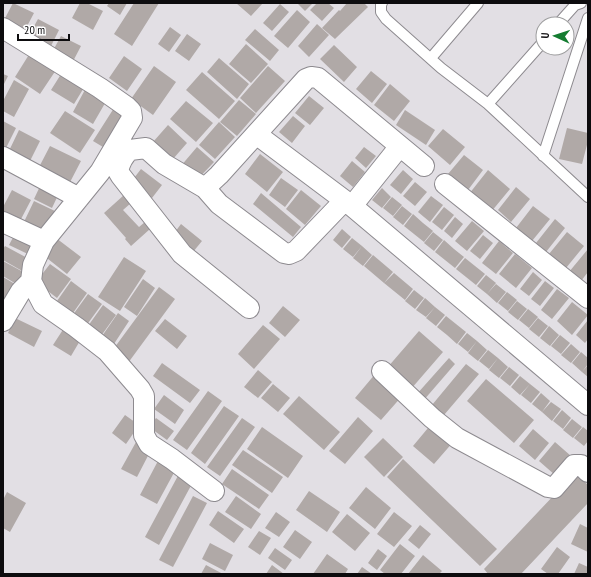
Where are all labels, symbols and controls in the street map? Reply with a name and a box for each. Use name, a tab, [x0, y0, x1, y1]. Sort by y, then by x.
scale bar	[18, 16, 69, 42]
north arrow	[535, 16, 575, 56]
text: 20 m	[24, 22, 45, 37]
text: U	[538, 32, 552, 39]

